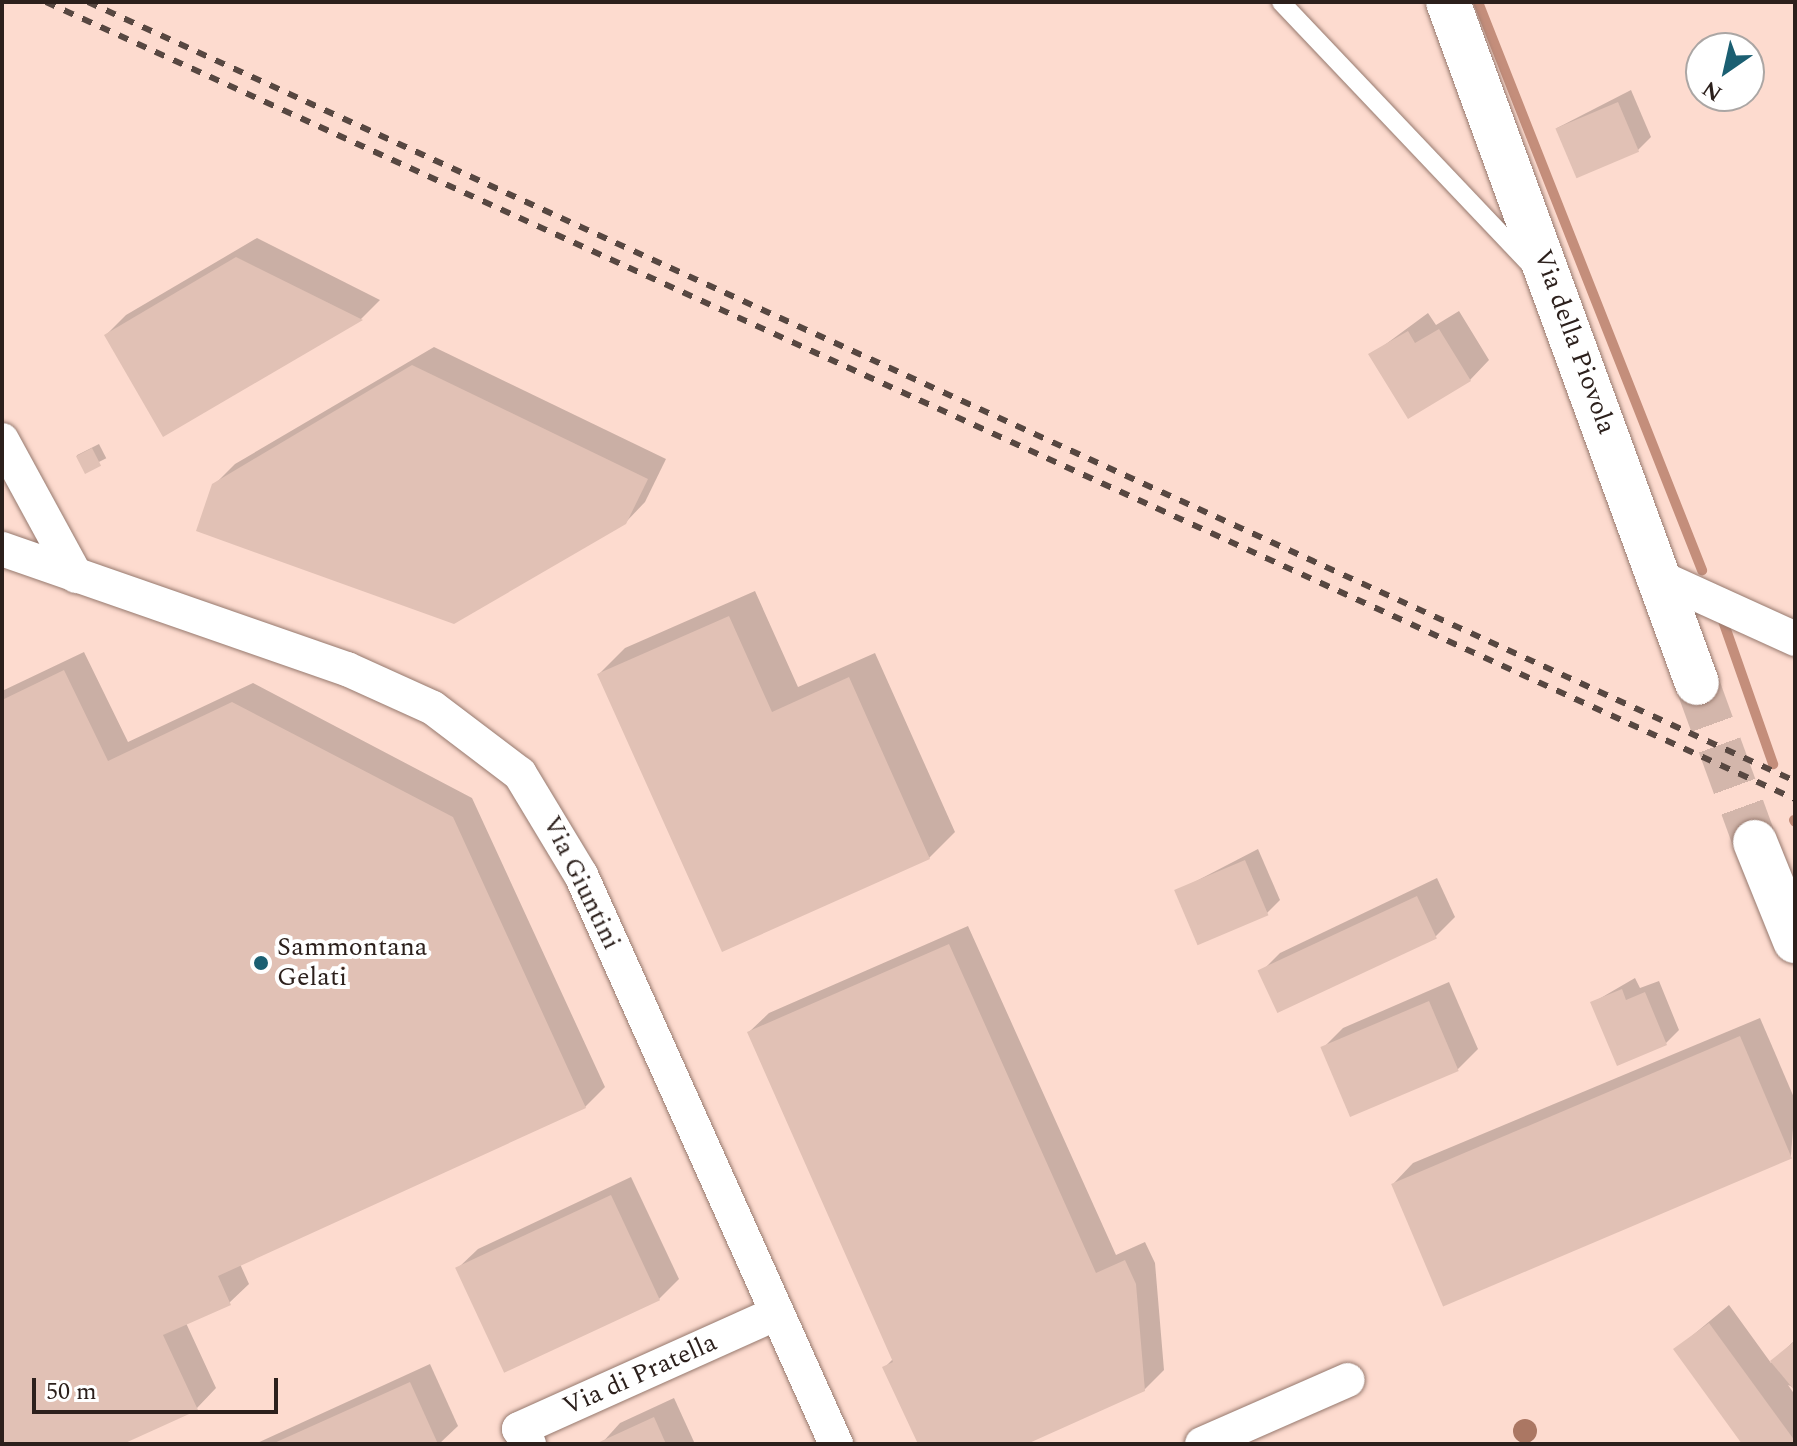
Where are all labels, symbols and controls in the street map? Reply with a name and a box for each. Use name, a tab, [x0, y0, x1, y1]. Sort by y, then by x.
north arrow	[1685, 32, 1765, 112]
text: N	[1696, 72, 1729, 109]
street label: Via della Piovola	[1526, 246, 1622, 438]
street label: Via Giuntini	[535, 811, 627, 955]
place label: Sammontana Gelati	[277, 932, 428, 994]
marker: Sammontana Gelati	[252, 954, 270, 972]
street label: Via di Pratella	[558, 1327, 722, 1423]
scale bar	[36, 1362, 282, 1412]
text: 50 m	[46, 1374, 97, 1410]

